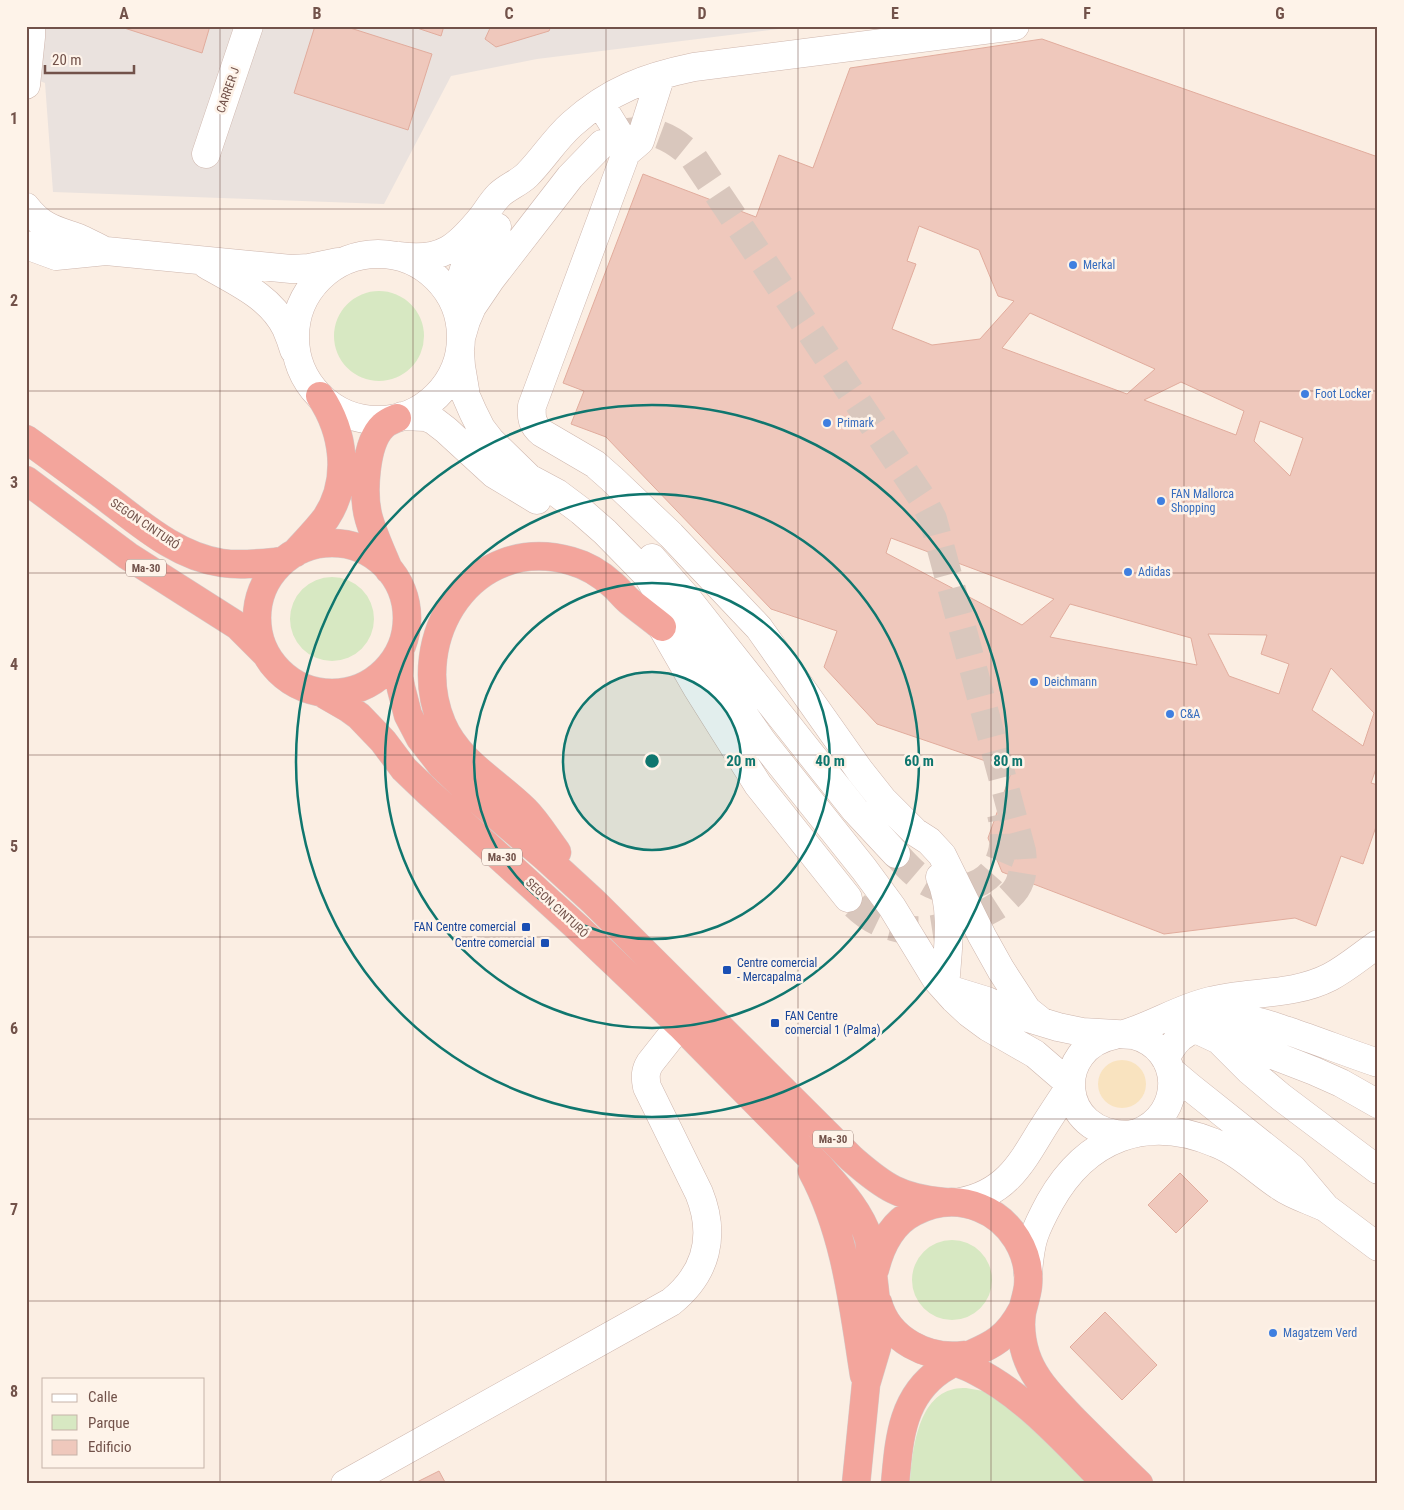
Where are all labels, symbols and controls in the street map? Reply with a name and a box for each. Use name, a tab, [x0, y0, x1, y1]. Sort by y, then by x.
text: A	[119, 4, 129, 23]
text: B	[313, 4, 322, 23]
text: C	[504, 4, 514, 23]
text: D	[697, 4, 707, 23]
text: E	[891, 4, 899, 23]
text: F	[1083, 4, 1091, 23]
text: G	[1275, 4, 1285, 23]
scale bar	[45, 42, 134, 74]
text: 20 m	[52, 51, 82, 69]
street label: CARRER J	[214, 65, 242, 115]
text: 1	[10, 109, 18, 128]
place label: Merkal	[1083, 258, 1115, 272]
marker: Merkal	[1067, 259, 1079, 271]
text: 2	[10, 291, 18, 310]
place label: Foot Locker	[1315, 387, 1371, 401]
marker: Foot Locker	[1299, 388, 1311, 400]
place label: Primark	[837, 416, 875, 430]
marker: Primark	[821, 417, 833, 429]
text: 3	[10, 473, 18, 492]
place label: FAN Mallorca Shopping	[1171, 487, 1234, 515]
street label: SEGON CINTURÓ	[108, 495, 183, 552]
marker: FAN Mallorca Shopping	[1155, 495, 1167, 507]
road number: Ma-30	[126, 560, 166, 576]
place label: Adidas	[1138, 565, 1171, 579]
marker: Adidas	[1122, 566, 1134, 578]
text: 4	[10, 655, 18, 674]
place label: Deichmann	[1044, 675, 1097, 689]
marker: Deichmann	[1028, 676, 1040, 688]
place label: C&A	[1180, 707, 1200, 721]
marker: C&A	[1164, 708, 1176, 720]
centre of rings	[643, 752, 661, 770]
text: 20 m	[726, 752, 756, 770]
text: 40 m	[815, 752, 845, 770]
text: 60 m	[904, 752, 934, 770]
text: 80 m	[993, 752, 1023, 770]
text: 5	[10, 837, 18, 856]
road number: Ma-30	[482, 849, 522, 866]
street label: SEGON CINTURÓ	[523, 875, 592, 941]
place label: FAN Centre comercial	[414, 920, 516, 934]
marker: FAN Centre comercial	[520, 921, 532, 933]
place label: Centre comercial	[455, 936, 535, 950]
marker: Centre comercial	[539, 937, 551, 949]
place label: Centre comercial - Mercapalma	[737, 956, 817, 984]
marker: Centre comercial - Mercapalma	[721, 964, 733, 976]
place label: FAN Centre comercial 1 (Palma)	[785, 1009, 880, 1037]
marker: FAN Centre comercial 1 (Palma)	[769, 1017, 781, 1029]
text: 6	[10, 1019, 18, 1038]
road number: Ma-30	[813, 1130, 853, 1148]
text: 7	[10, 1200, 18, 1219]
place label: Magatzem Verd	[1283, 1326, 1357, 1340]
marker: Magatzem Verd	[1267, 1327, 1279, 1339]
legend	[42, 1378, 205, 1468]
text: 8	[10, 1382, 18, 1401]
text: Calle	[88, 1388, 118, 1406]
text: Parque	[88, 1414, 130, 1432]
text: Edificio	[88, 1438, 131, 1456]

